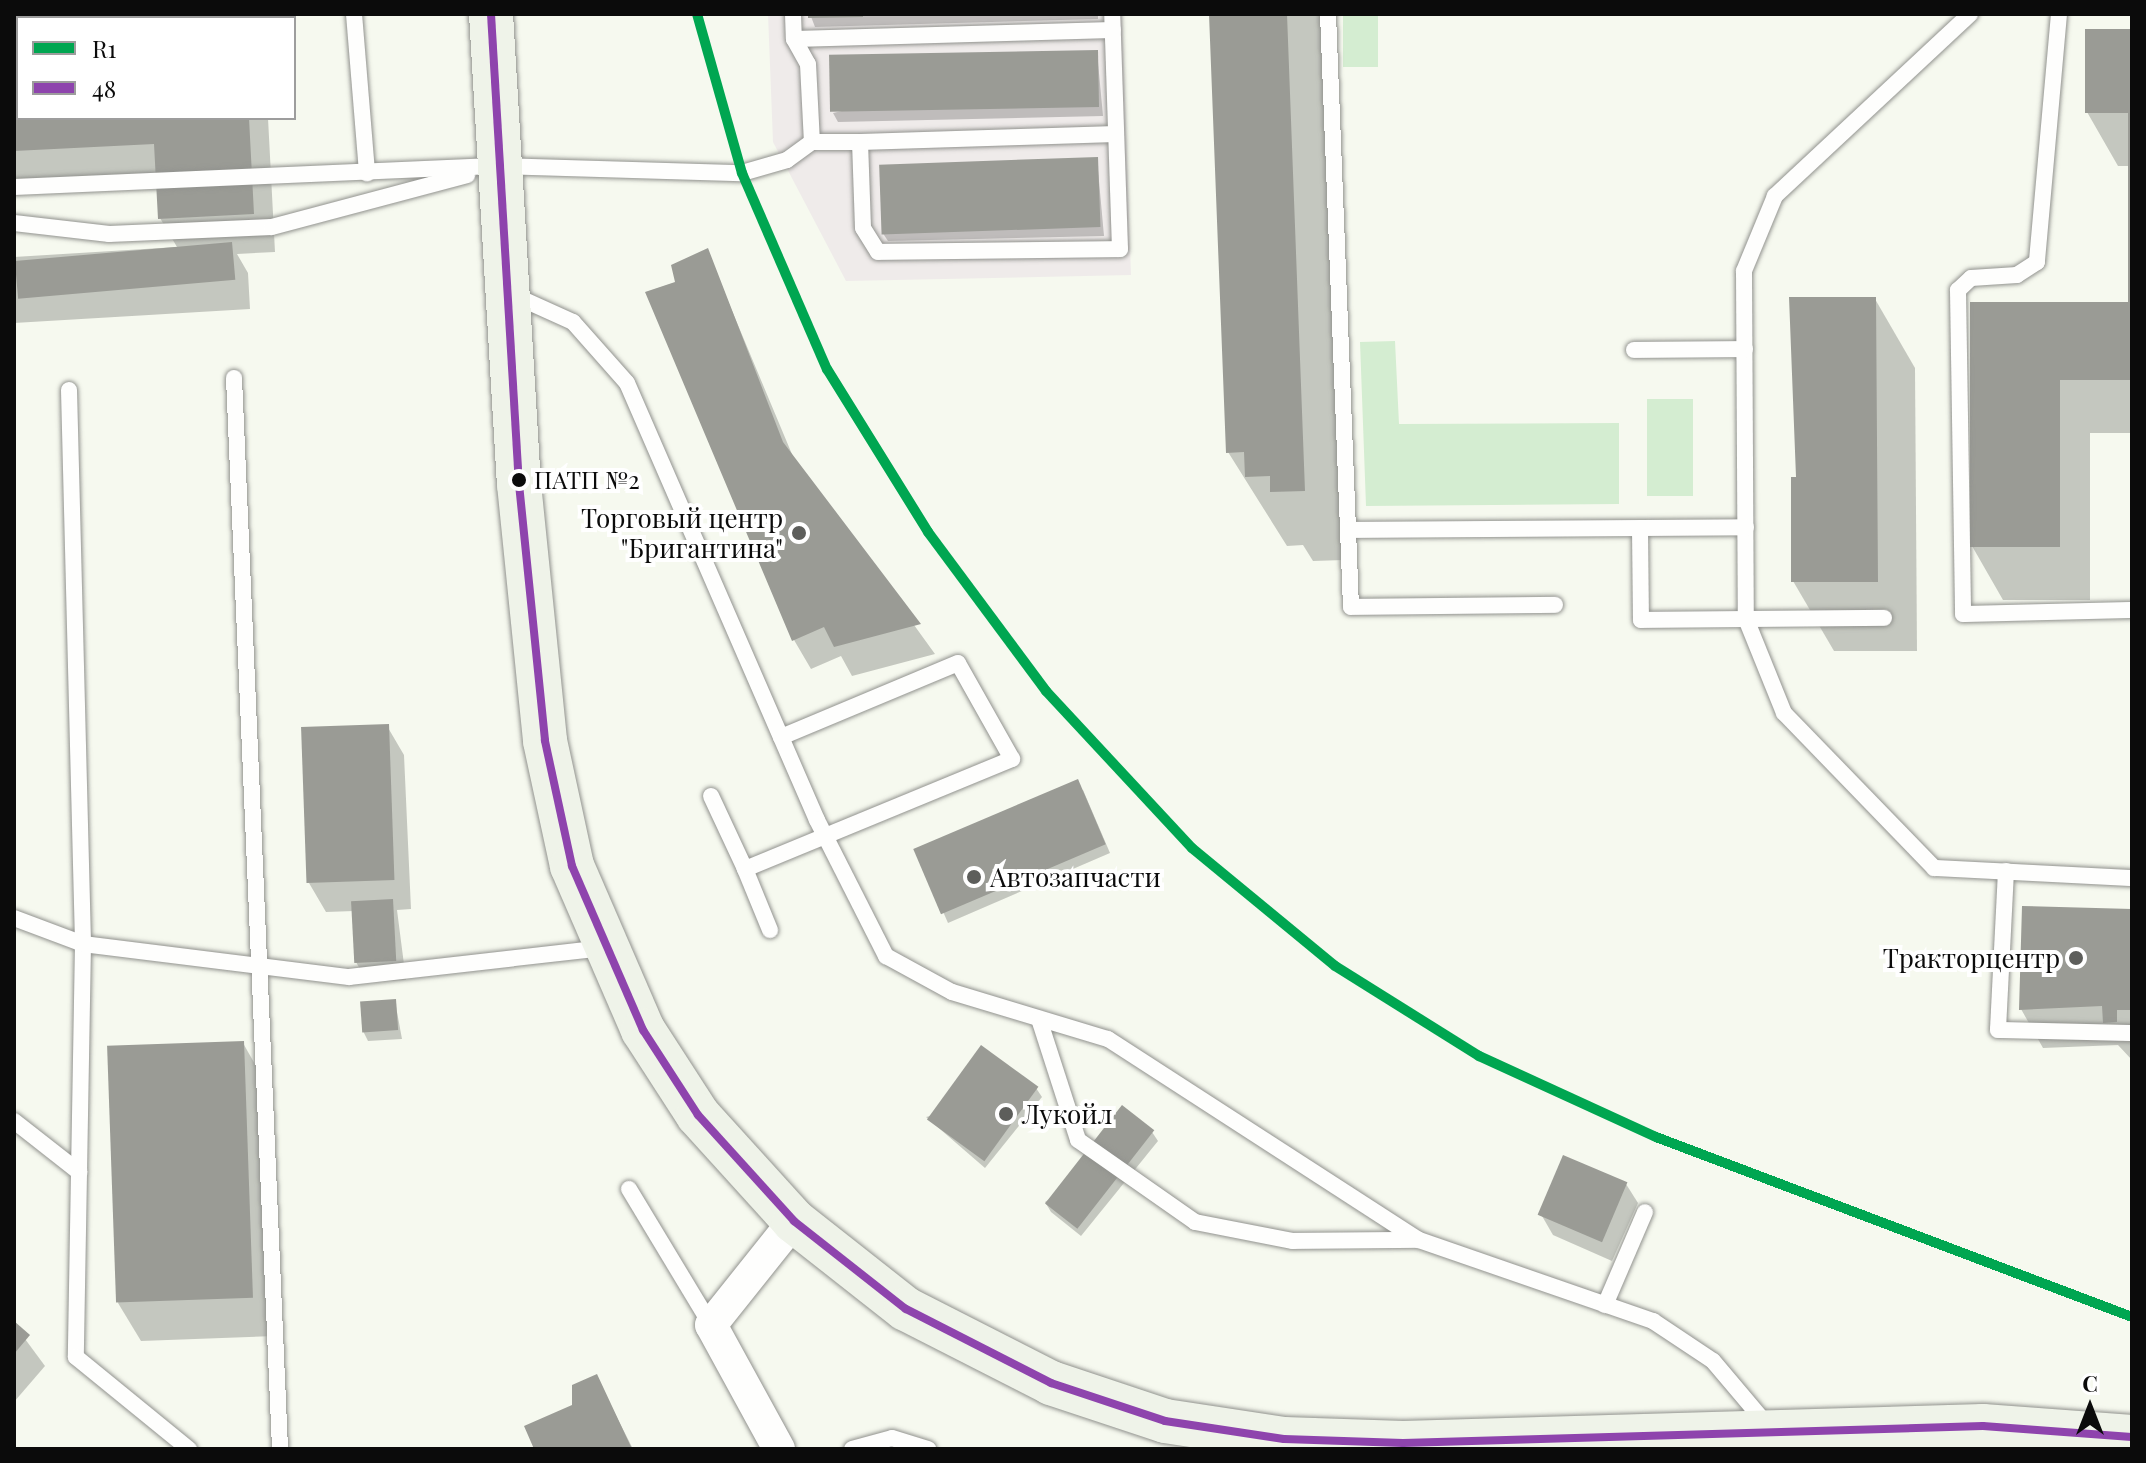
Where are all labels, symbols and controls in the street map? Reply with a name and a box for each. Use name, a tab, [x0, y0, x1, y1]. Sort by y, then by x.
legend	[16, 16, 296, 120]
text: R1	[92, 32, 116, 64]
text: 48	[92, 72, 116, 104]
place label: ПАТП №2	[534, 466, 640, 494]
marker: ПАТП №2	[511, 472, 527, 488]
place label: Торговый центр "Бригантина"	[581, 502, 783, 564]
marker: Торговый центр "Бригантина"	[790, 524, 808, 542]
place label: Автозапчасти	[990, 861, 1161, 893]
marker: Автозапчасти	[965, 868, 983, 886]
place label: Тракторцентр	[1883, 942, 2060, 974]
marker: Тракторцентр	[2067, 949, 2085, 967]
place label: Лукойл	[1022, 1098, 1112, 1130]
marker: Лукойл	[997, 1105, 1015, 1123]
north arrow	[2050, 1367, 2130, 1447]
text: С	[2082, 1368, 2098, 1398]

